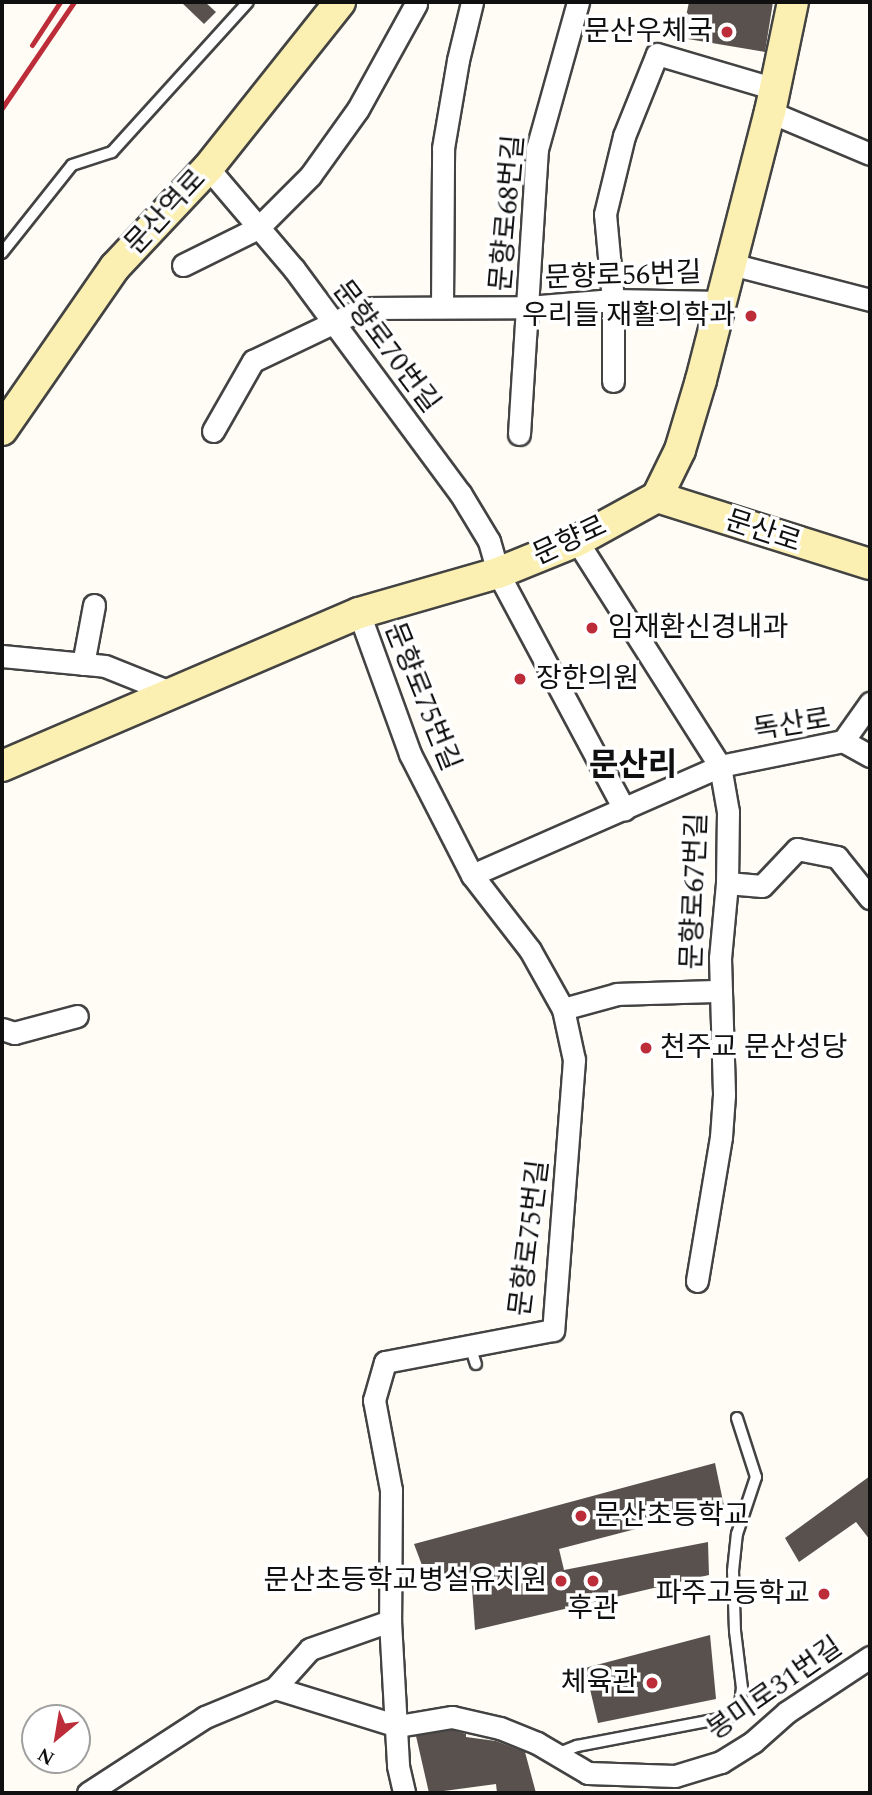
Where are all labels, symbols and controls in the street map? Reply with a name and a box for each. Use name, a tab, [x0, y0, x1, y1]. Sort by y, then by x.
place label: 문산우체국	[584, 15, 713, 49]
marker: 문산우체국	[719, 24, 735, 40]
street label: 문향로68번길	[484, 133, 532, 293]
street label: 문산역로	[119, 163, 213, 261]
street label: 문향로56번길	[544, 256, 702, 296]
street label: 문향로70번길	[325, 274, 447, 420]
place label: 우리들 재활의학과	[522, 299, 735, 333]
marker: 우리들 재활의학과	[741, 306, 761, 326]
street label: 문산로	[721, 504, 805, 560]
street label: 문향로	[528, 509, 612, 573]
place label: 임재환신경내과	[608, 611, 788, 645]
street label: 문향로75번길	[377, 618, 467, 776]
marker: 임재환신경내과	[582, 618, 602, 638]
place label: 장한의원	[536, 662, 639, 696]
marker: 장한의원	[510, 669, 530, 689]
street label: 독산로	[751, 702, 833, 748]
district label: 문산리	[589, 747, 677, 785]
street label: 문향로67번길	[675, 812, 715, 970]
place label: 천주교 문산성당	[660, 1031, 847, 1065]
marker: 천주교 문산성당	[638, 1040, 654, 1056]
street label: 문향로75번길	[504, 1158, 556, 1318]
place label: 문산초등학교	[595, 1499, 750, 1533]
marker: 문산초등학교	[573, 1508, 589, 1524]
place label: 문산초등학교병설유치원	[264, 1564, 547, 1598]
marker: 문산초등학교병설유치원	[553, 1573, 569, 1589]
marker: 후관	[585, 1573, 601, 1589]
place label: 파주고등학교	[655, 1577, 810, 1611]
marker: 파주고등학교	[816, 1586, 832, 1602]
place label: 후관	[567, 1592, 619, 1626]
street label: 봉미로31번길	[701, 1630, 849, 1748]
place label: 체육관	[561, 1666, 638, 1700]
marker: 체육관	[644, 1675, 660, 1691]
north arrow	[21, 1704, 91, 1774]
text: N	[32, 1739, 60, 1772]

